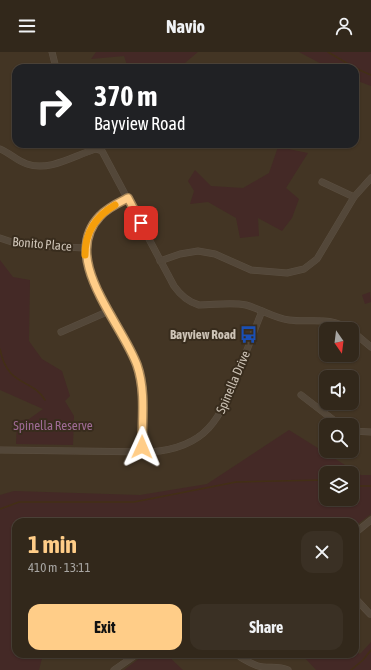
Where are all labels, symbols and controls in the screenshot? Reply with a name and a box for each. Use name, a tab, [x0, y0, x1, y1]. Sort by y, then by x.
icon: menu	[16, 15, 38, 37]
icon: person	[333, 15, 355, 37]
text: Navio	[166, 16, 205, 37]
icon: right	[28, 80, 80, 132]
text: 370 m	[94, 80, 157, 112]
text: Bayview Road	[94, 113, 185, 134]
pin	[124, 206, 158, 240]
icon: arrive	[130, 212, 152, 234]
street label: Bonito Place	[12, 234, 72, 254]
north arrow	[319, 322, 359, 362]
map controls	[319, 322, 359, 506]
bus stop icon: Bayview Road	[239, 324, 259, 344]
place label: Bayview Road	[170, 327, 236, 342]
street label: Spinella Drive	[213, 348, 253, 416]
button: sound	[319, 370, 359, 410]
park label: Spinella Reserve	[13, 418, 93, 433]
button: search	[319, 418, 359, 458]
position arrow	[121, 426, 163, 468]
button: layers	[319, 466, 359, 506]
text: 1 min	[28, 531, 77, 558]
button: close	[301, 531, 343, 573]
text: 410 m · 13:11	[28, 560, 91, 575]
button: Exit	[28, 604, 182, 650]
button: Share	[190, 604, 343, 650]

